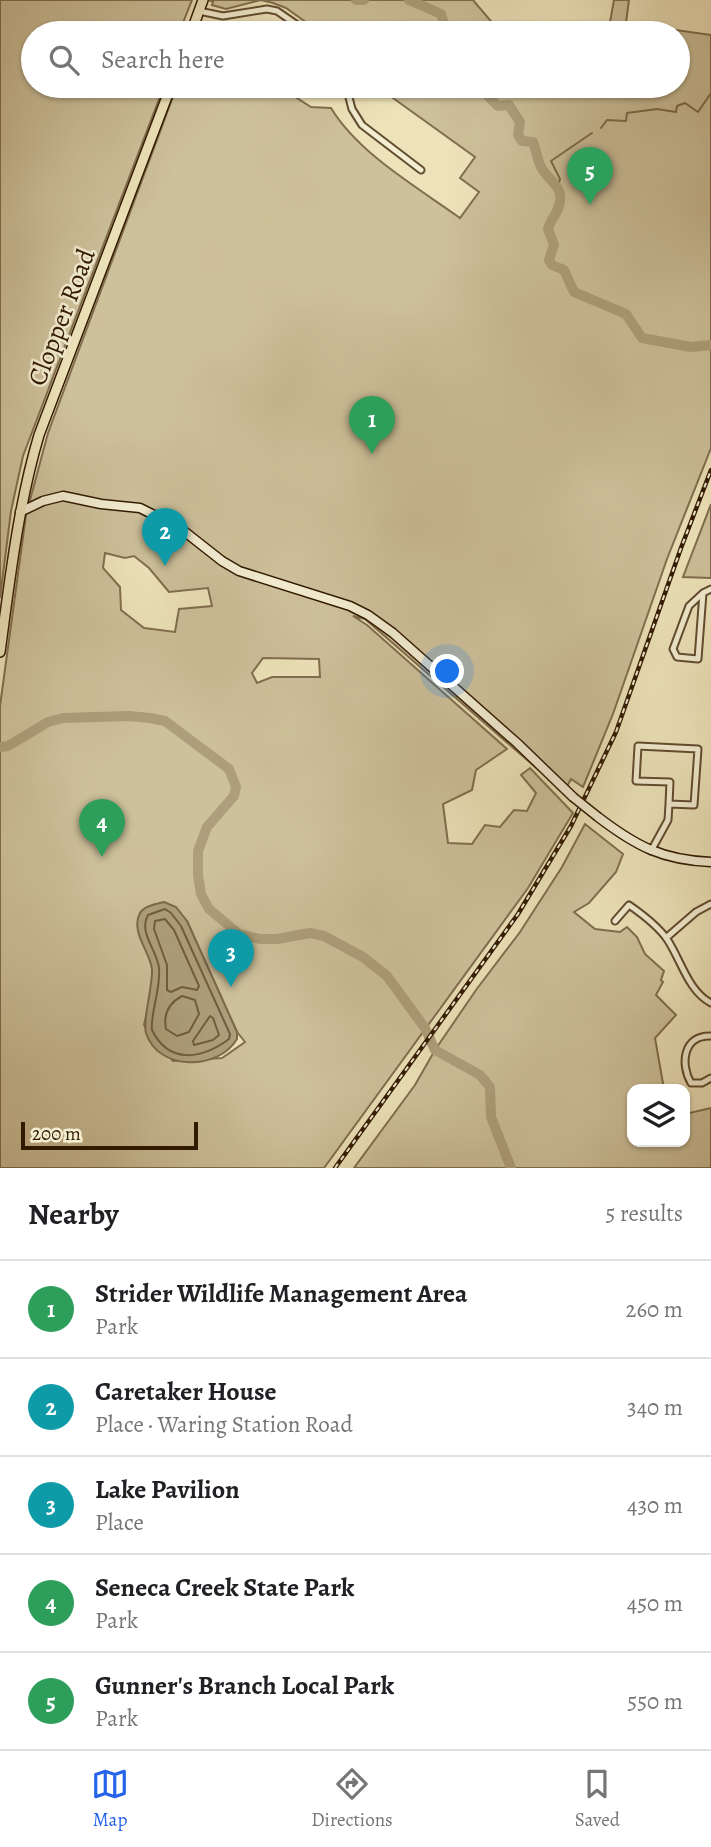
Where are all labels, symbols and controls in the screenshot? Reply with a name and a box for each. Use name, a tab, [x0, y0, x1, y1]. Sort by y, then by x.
search box	[21, 21, 690, 98]
icon: search	[45, 41, 83, 79]
text: Search here	[101, 42, 225, 77]
pin: 5	[567, 147, 613, 205]
street label: Clopper Road	[19, 244, 104, 391]
pin: 1	[349, 396, 395, 454]
pin: 2	[142, 508, 188, 566]
your location	[430, 654, 464, 688]
pin: 4	[79, 799, 125, 857]
pin: 3	[208, 929, 254, 987]
map controls	[627, 1084, 690, 1147]
button: layers	[627, 1084, 690, 1147]
scale bar	[21, 1119, 198, 1151]
text: 200 m	[32, 1121, 81, 1147]
text: Nearby	[28, 1194, 119, 1234]
text: 5 results	[606, 1198, 683, 1229]
text: Strider Wildlife Management Area	[95, 1276, 468, 1311]
text: 1	[47, 1294, 55, 1325]
text: 260 m	[625, 1294, 683, 1325]
text: Park	[95, 1311, 138, 1342]
text: Caretaker House	[95, 1374, 277, 1409]
text: 2	[45, 1392, 57, 1423]
text: 340 m	[627, 1392, 683, 1423]
text: Place · Waring Station Road	[95, 1409, 353, 1440]
text: Lake Pavilion	[95, 1472, 240, 1507]
text: 3	[46, 1490, 56, 1521]
text: 430 m	[627, 1490, 683, 1521]
text: Place	[95, 1507, 144, 1538]
text: Seneca Creek State Park	[95, 1570, 354, 1605]
text: 4	[46, 1588, 56, 1619]
text: 450 m	[627, 1588, 683, 1619]
text: Park	[95, 1605, 138, 1636]
text: Gunner's Branch Local Park	[95, 1668, 394, 1703]
text: 5	[46, 1686, 56, 1717]
text: 550 m	[627, 1686, 683, 1717]
text: Park	[95, 1703, 138, 1734]
tab: Map	[91, 1765, 129, 1833]
tab: Directions	[311, 1765, 393, 1833]
tab: Saved	[575, 1765, 620, 1833]

